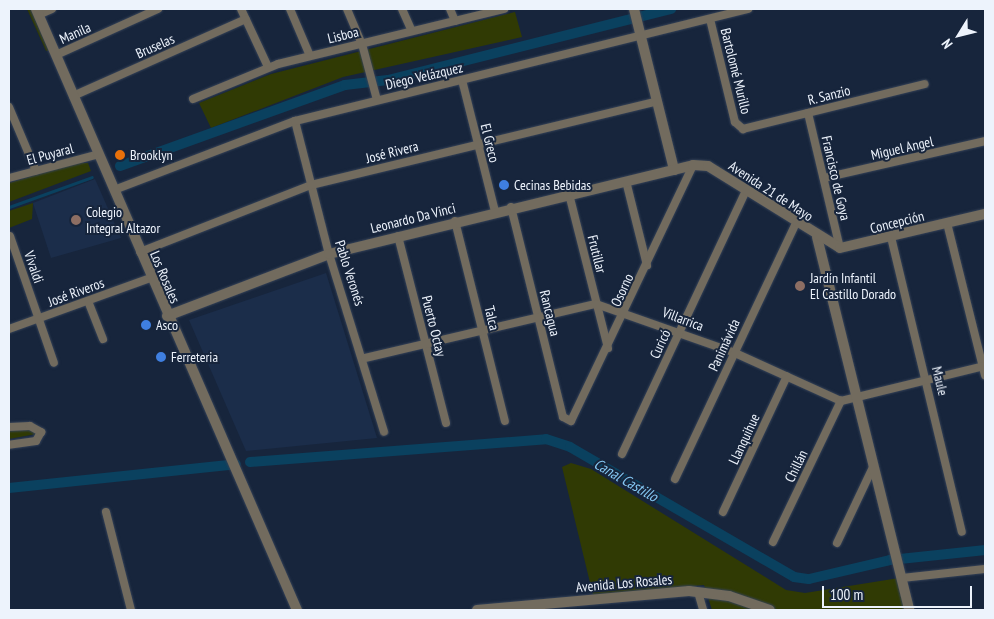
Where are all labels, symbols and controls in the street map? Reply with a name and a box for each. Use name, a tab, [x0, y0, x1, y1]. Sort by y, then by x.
north arrow	[934, 10, 984, 60]
street label: Manila	[57, 19, 93, 47]
street label: Lisboa	[326, 23, 360, 47]
street label: Bartolomé Murillo	[717, 26, 755, 116]
street label: Bruselas	[133, 30, 177, 62]
text: N	[937, 35, 956, 52]
street label: Diego Velázquez	[383, 59, 465, 93]
street label: R. Sanzio	[806, 82, 852, 108]
street label: El Greco	[477, 122, 503, 164]
street label: Miguel Angel	[869, 133, 935, 163]
street label: Francisco de Goya	[818, 134, 854, 222]
street label: José Rivera	[364, 137, 420, 167]
street label: El Puyaral	[25, 140, 75, 168]
place label: Brooklyn	[130, 147, 173, 163]
marker: Brooklyn	[114, 149, 126, 161]
street label: Avenida 21 de Mayo	[726, 157, 816, 225]
place label: Cecinas Bebidas	[514, 177, 591, 193]
marker: Cecinas Bebidas	[498, 179, 510, 191]
street label: Leonardo Da Vinci	[369, 199, 457, 237]
place label: Colegio Integral Altazor	[86, 204, 161, 236]
street label: Concepción	[868, 207, 926, 237]
marker: Colegio Integral Altazor	[70, 214, 82, 226]
street label: Frutillar	[584, 233, 610, 275]
street label: Pablo Veronés	[332, 238, 368, 308]
street label: Los Rosales	[146, 248, 184, 306]
street label: Vivaldi	[21, 249, 47, 285]
place label: Jardín Infantil El Castillo Dorado	[810, 270, 896, 302]
street label: Osorno	[607, 271, 637, 309]
street label: José Riveros	[46, 274, 106, 310]
marker: Jardín Infantil El Castillo Dorado	[794, 280, 806, 292]
street label: Rancagua	[536, 288, 564, 338]
street label: Puerto Octay	[418, 294, 450, 358]
street label: Villarrica	[660, 303, 706, 335]
street label: Talca	[481, 304, 503, 332]
street label: Panimávida	[705, 316, 743, 374]
place label: Asco	[156, 317, 178, 333]
marker: Asco	[140, 319, 152, 331]
street label: Curicó	[646, 327, 674, 361]
place label: Ferreteria	[171, 349, 218, 365]
marker: Ferreteria	[155, 351, 167, 363]
street label: Maule	[928, 365, 952, 397]
street label: Llanquihue	[725, 411, 763, 467]
street label: Chillán	[781, 447, 811, 485]
water label: Canal Castillo	[591, 455, 661, 505]
street label: Avenida Los Rosales	[575, 570, 673, 596]
scale bar	[824, 576, 974, 608]
text: 100 m	[830, 585, 863, 604]

